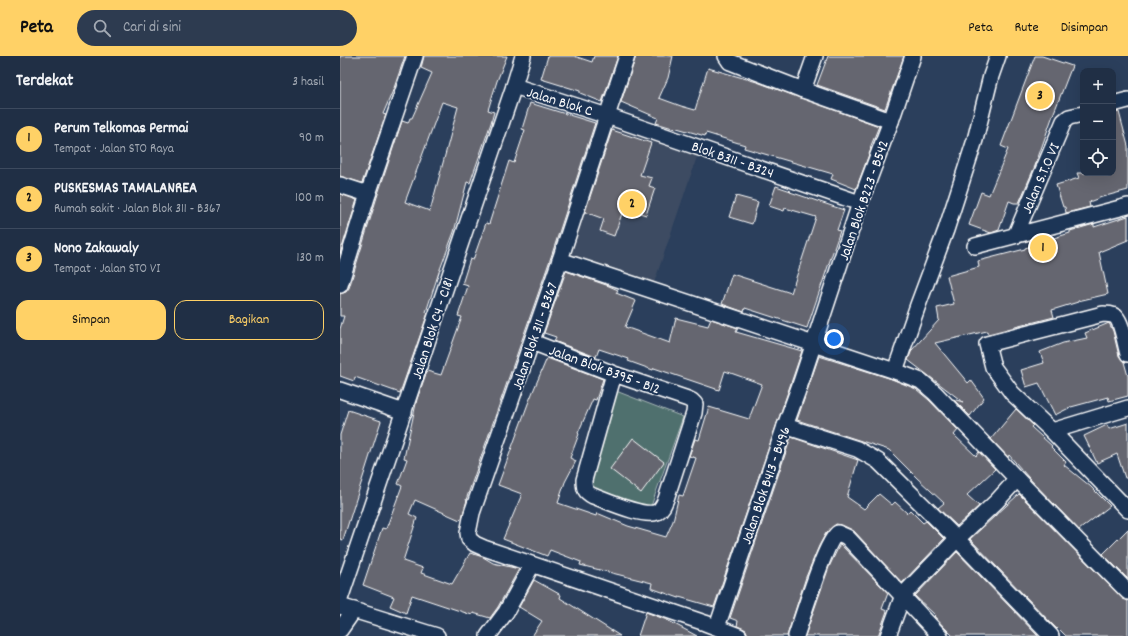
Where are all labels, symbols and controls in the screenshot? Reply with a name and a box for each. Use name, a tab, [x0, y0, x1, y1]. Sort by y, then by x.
search box	[77, 10, 357, 46]
text: Peta	[20, 15, 53, 42]
icon: search	[91, 17, 113, 39]
text: Cari di sini	[123, 17, 181, 39]
text: Peta	[968, 18, 992, 38]
text: Rute	[1014, 18, 1039, 38]
text: Disimpan	[1061, 18, 1108, 38]
map controls	[1080, 68, 1116, 176]
button: +	[1080, 68, 1116, 104]
text: Terdekat	[16, 70, 73, 94]
text: 3 hasil	[292, 73, 324, 92]
pin: 3	[1027, 81, 1053, 111]
street label: Jalan Blok C	[524, 82, 595, 123]
button: −	[1080, 104, 1116, 140]
text: Perum Telkomas Permai	[54, 118, 188, 140]
text: 1	[28, 129, 30, 148]
text: 90 m	[299, 129, 324, 148]
street label: Blok B311 - B324	[688, 137, 777, 185]
street label: Jalan Blok B223 - B542	[834, 137, 896, 264]
text: Tempat · Jalan STO Raya	[54, 140, 174, 159]
street label: Jalan S.T.O VI	[1017, 140, 1067, 218]
button: locate	[1080, 140, 1116, 176]
text: PUSKESMAS TAMALANREA	[54, 178, 197, 200]
text: 2	[26, 189, 32, 208]
text: 100 m	[295, 189, 324, 208]
pin: 2	[619, 189, 645, 219]
text: Rumah sakit · Jalan Blok 311 - B367	[54, 200, 220, 219]
pin: 1	[1030, 233, 1056, 263]
text: Nono Zakawaly	[54, 238, 138, 260]
text: 3	[26, 249, 32, 268]
text: 130 m	[296, 249, 324, 268]
text: Tempat · Jalan STO VI	[54, 260, 160, 279]
street label: Jalan Blok C4 - C181	[407, 275, 461, 382]
street label: Jalan Blok 311 - B367	[507, 280, 565, 393]
button: Simpan	[16, 300, 166, 340]
button: Bagikan	[174, 300, 324, 340]
your location	[824, 329, 844, 349]
street label: Jalan Blok B395 - B12	[546, 341, 663, 401]
street label: Jalan Blok B413 - B496	[736, 424, 797, 547]

